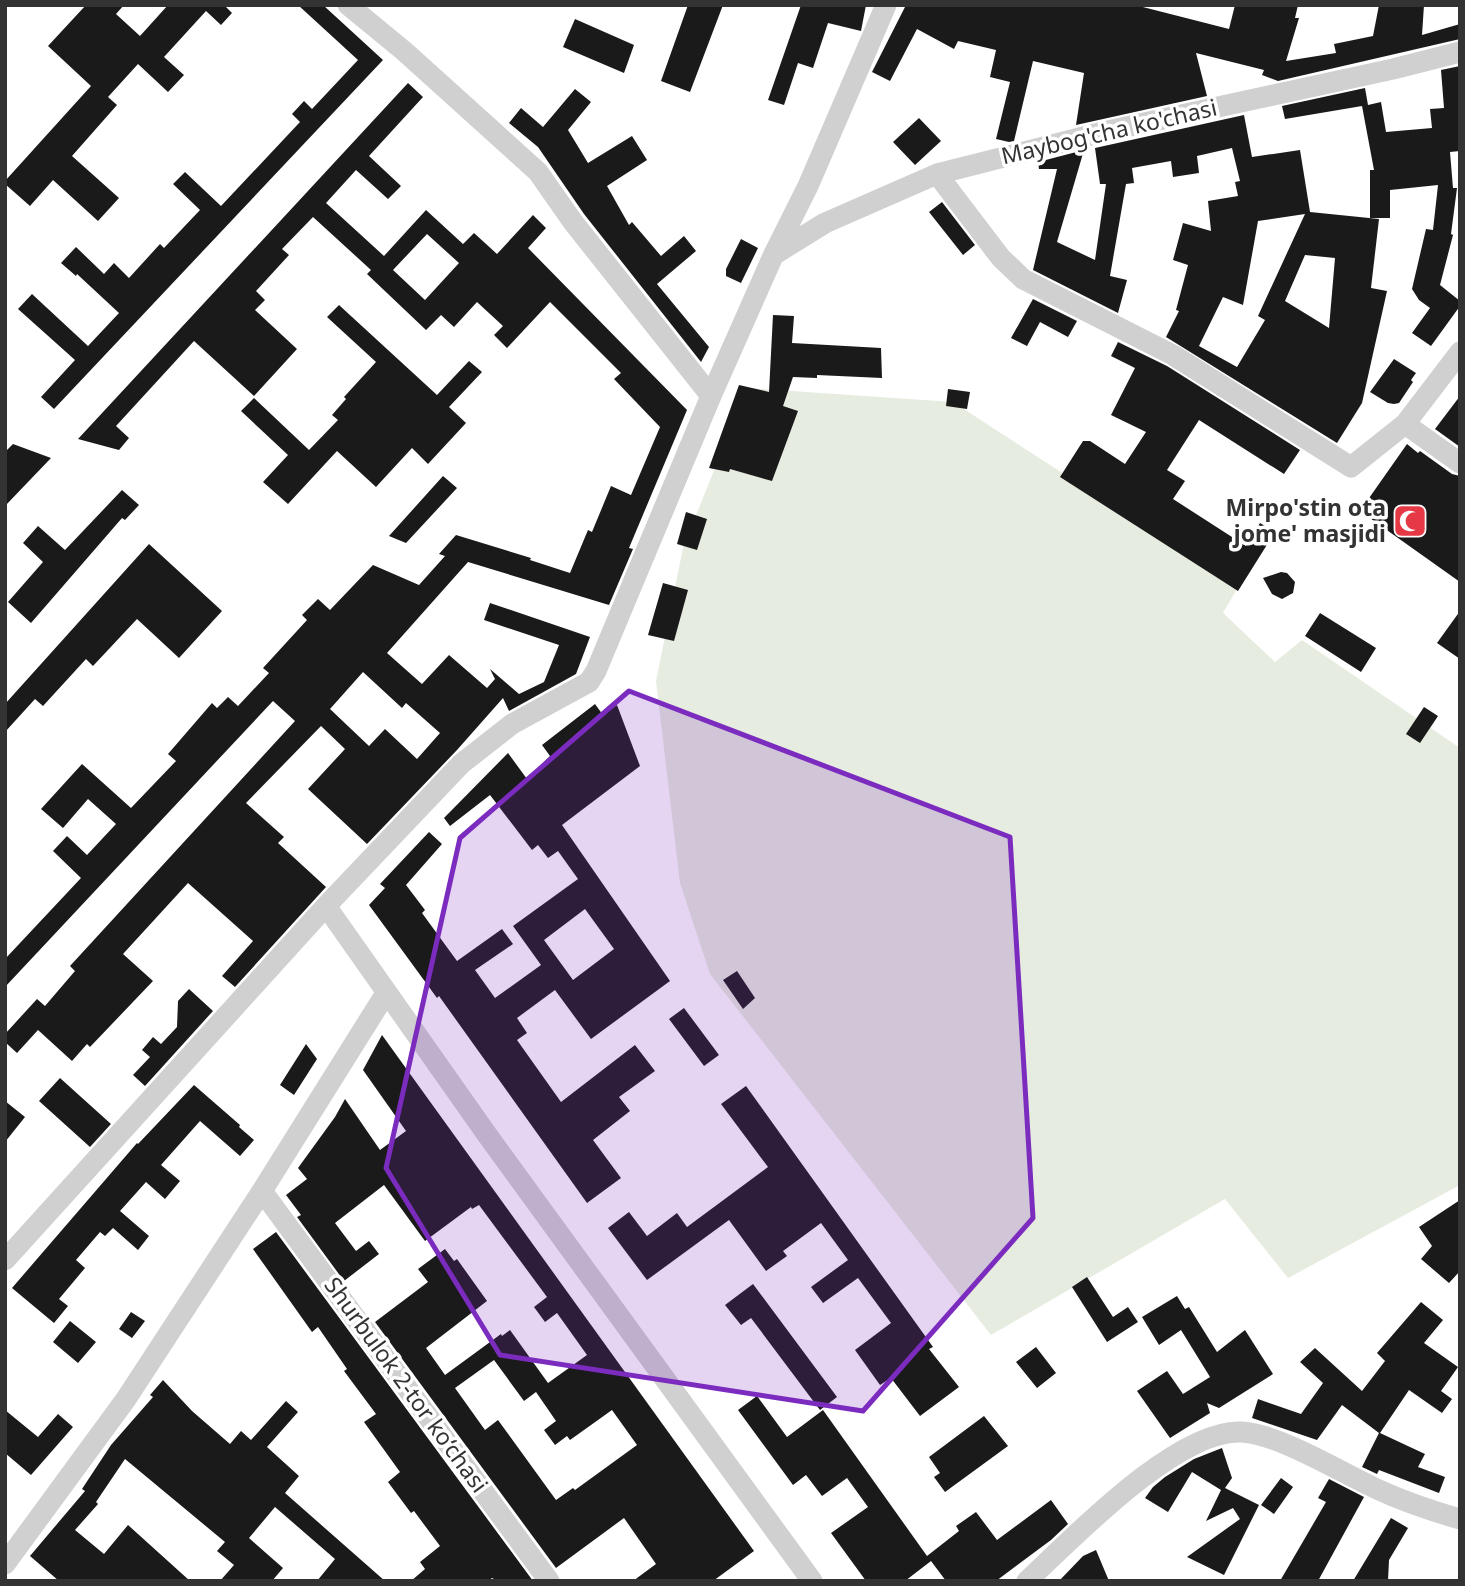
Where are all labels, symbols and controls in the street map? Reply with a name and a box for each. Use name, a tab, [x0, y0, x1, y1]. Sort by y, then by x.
street label: Maybog'cha ko'chasi	[998, 91, 1220, 171]
place label: Mirpo'stin ota jome' masjidi	[1226, 491, 1386, 549]
mosque icon: Mirpo'stin ota jome' masjidi	[1391, 502, 1429, 540]
street label: Shurbulok 2-tor ko‘chasi	[318, 1270, 496, 1499]

